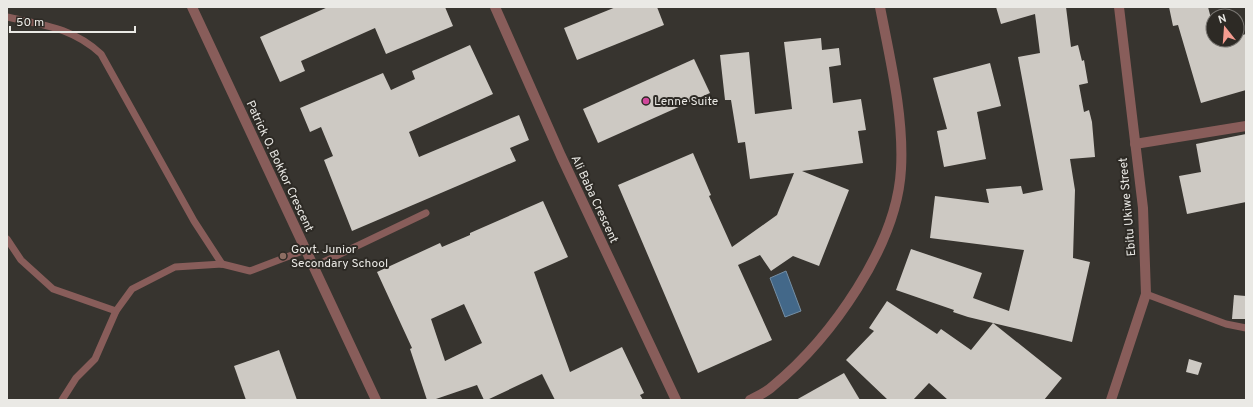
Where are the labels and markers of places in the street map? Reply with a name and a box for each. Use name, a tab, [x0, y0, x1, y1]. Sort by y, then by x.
place label: Lenne Suite	[654, 94, 718, 110]
marker: Lenne Suite	[641, 96, 651, 106]
place label: Govt. Junior Secondary School	[291, 242, 388, 272]
marker: Govt. Junior Secondary School	[278, 251, 288, 261]

